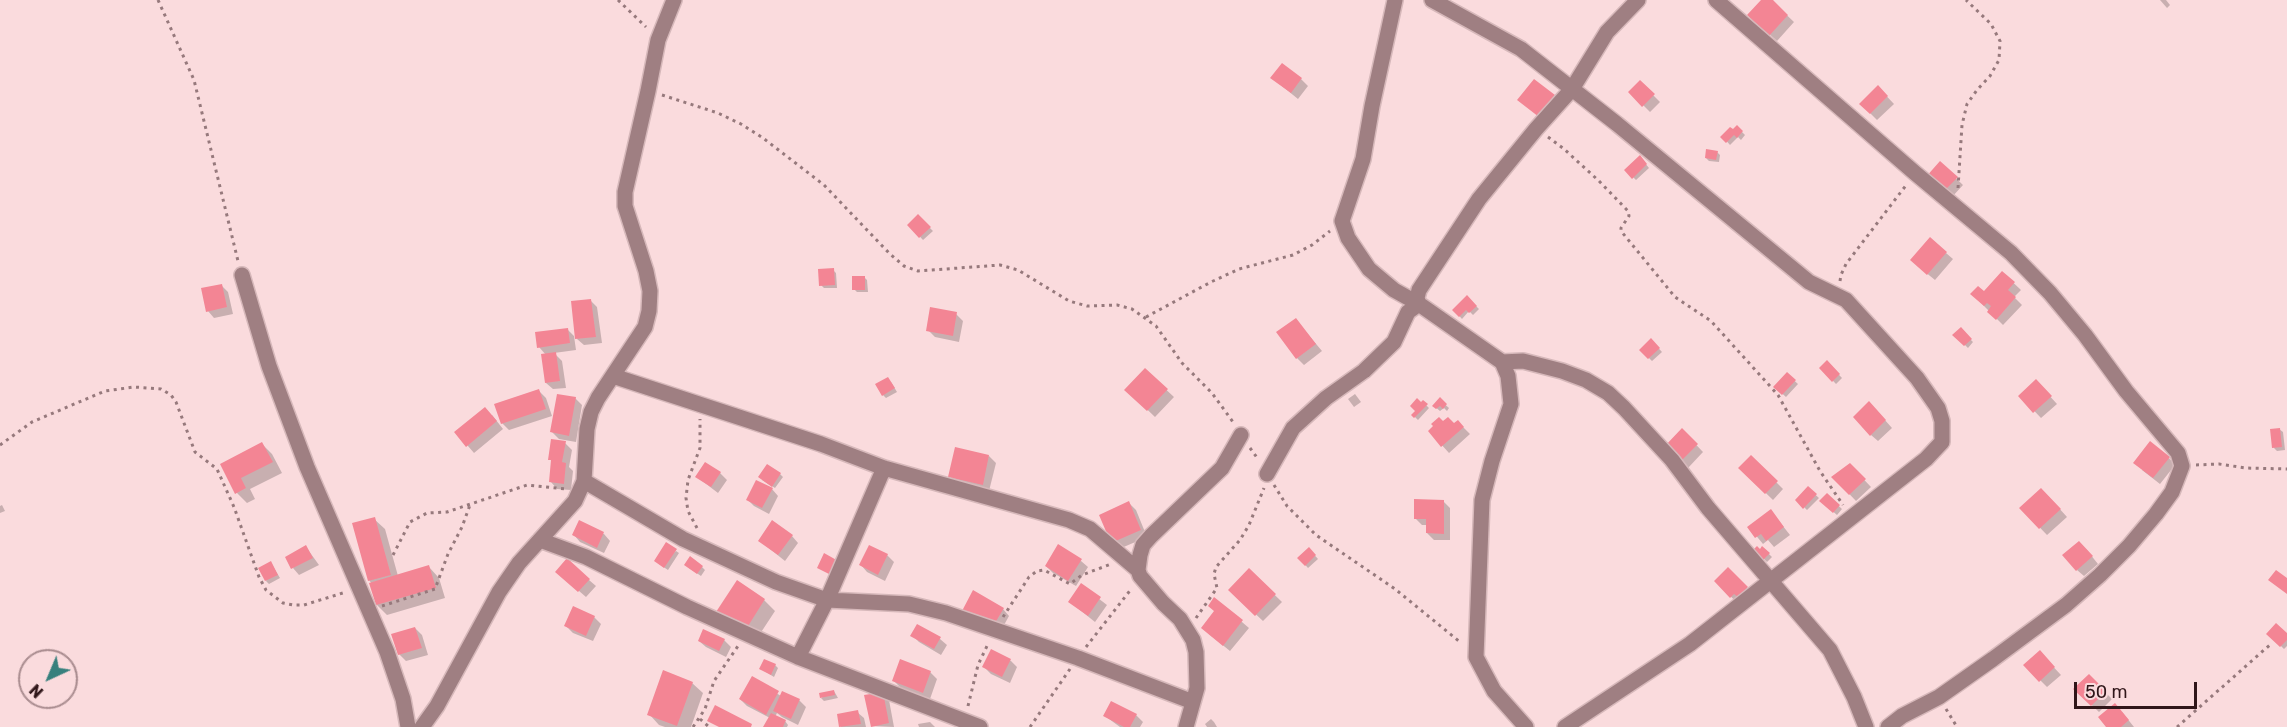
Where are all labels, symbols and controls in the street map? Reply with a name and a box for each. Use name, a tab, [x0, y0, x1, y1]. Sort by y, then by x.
north arrow	[18, 649, 78, 709]
scale bar	[2077, 670, 2200, 708]
text: N	[26, 680, 47, 702]
text: 50 m	[2085, 681, 2128, 703]

